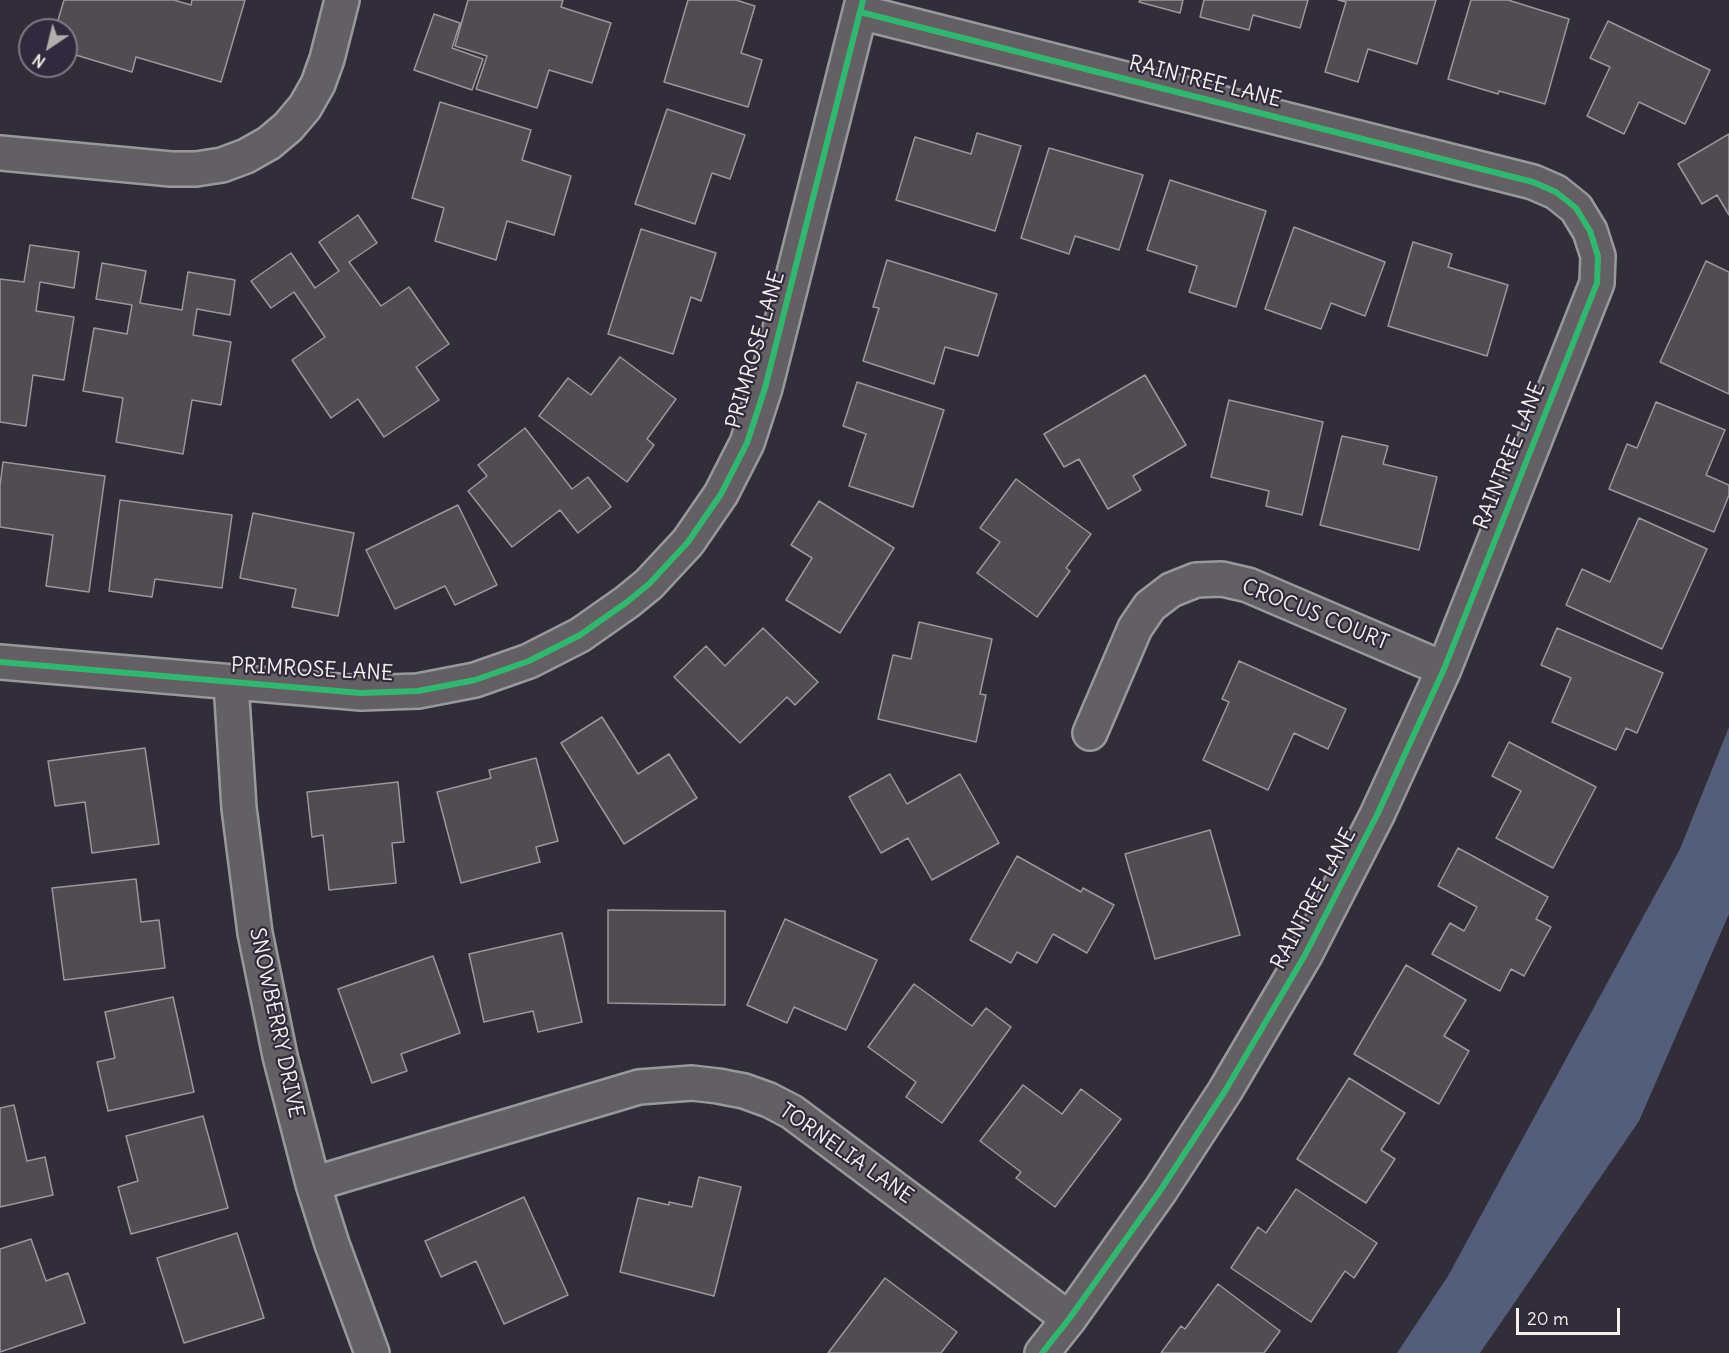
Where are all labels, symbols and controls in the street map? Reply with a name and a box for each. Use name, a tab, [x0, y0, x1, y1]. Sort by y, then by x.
north arrow	[18, 18, 78, 78]
text: N	[29, 50, 49, 72]
street label: RAINTREE LANE	[1126, 51, 1284, 113]
street label: PRIMROSE LANE	[721, 268, 791, 432]
street label: RAINTREE LANE	[1469, 379, 1551, 533]
street label: CROCUS COURT	[1238, 574, 1392, 656]
street label: PRIMROSE LANE	[230, 653, 394, 687]
street label: RAINTREE LANE	[1266, 824, 1362, 974]
street label: SNOWBERRY DRIVE	[244, 926, 308, 1120]
street label: TORNELIA LANE	[774, 1098, 918, 1210]
scale bar	[1519, 1296, 1622, 1334]
text: 20 m	[1527, 1307, 1569, 1330]

